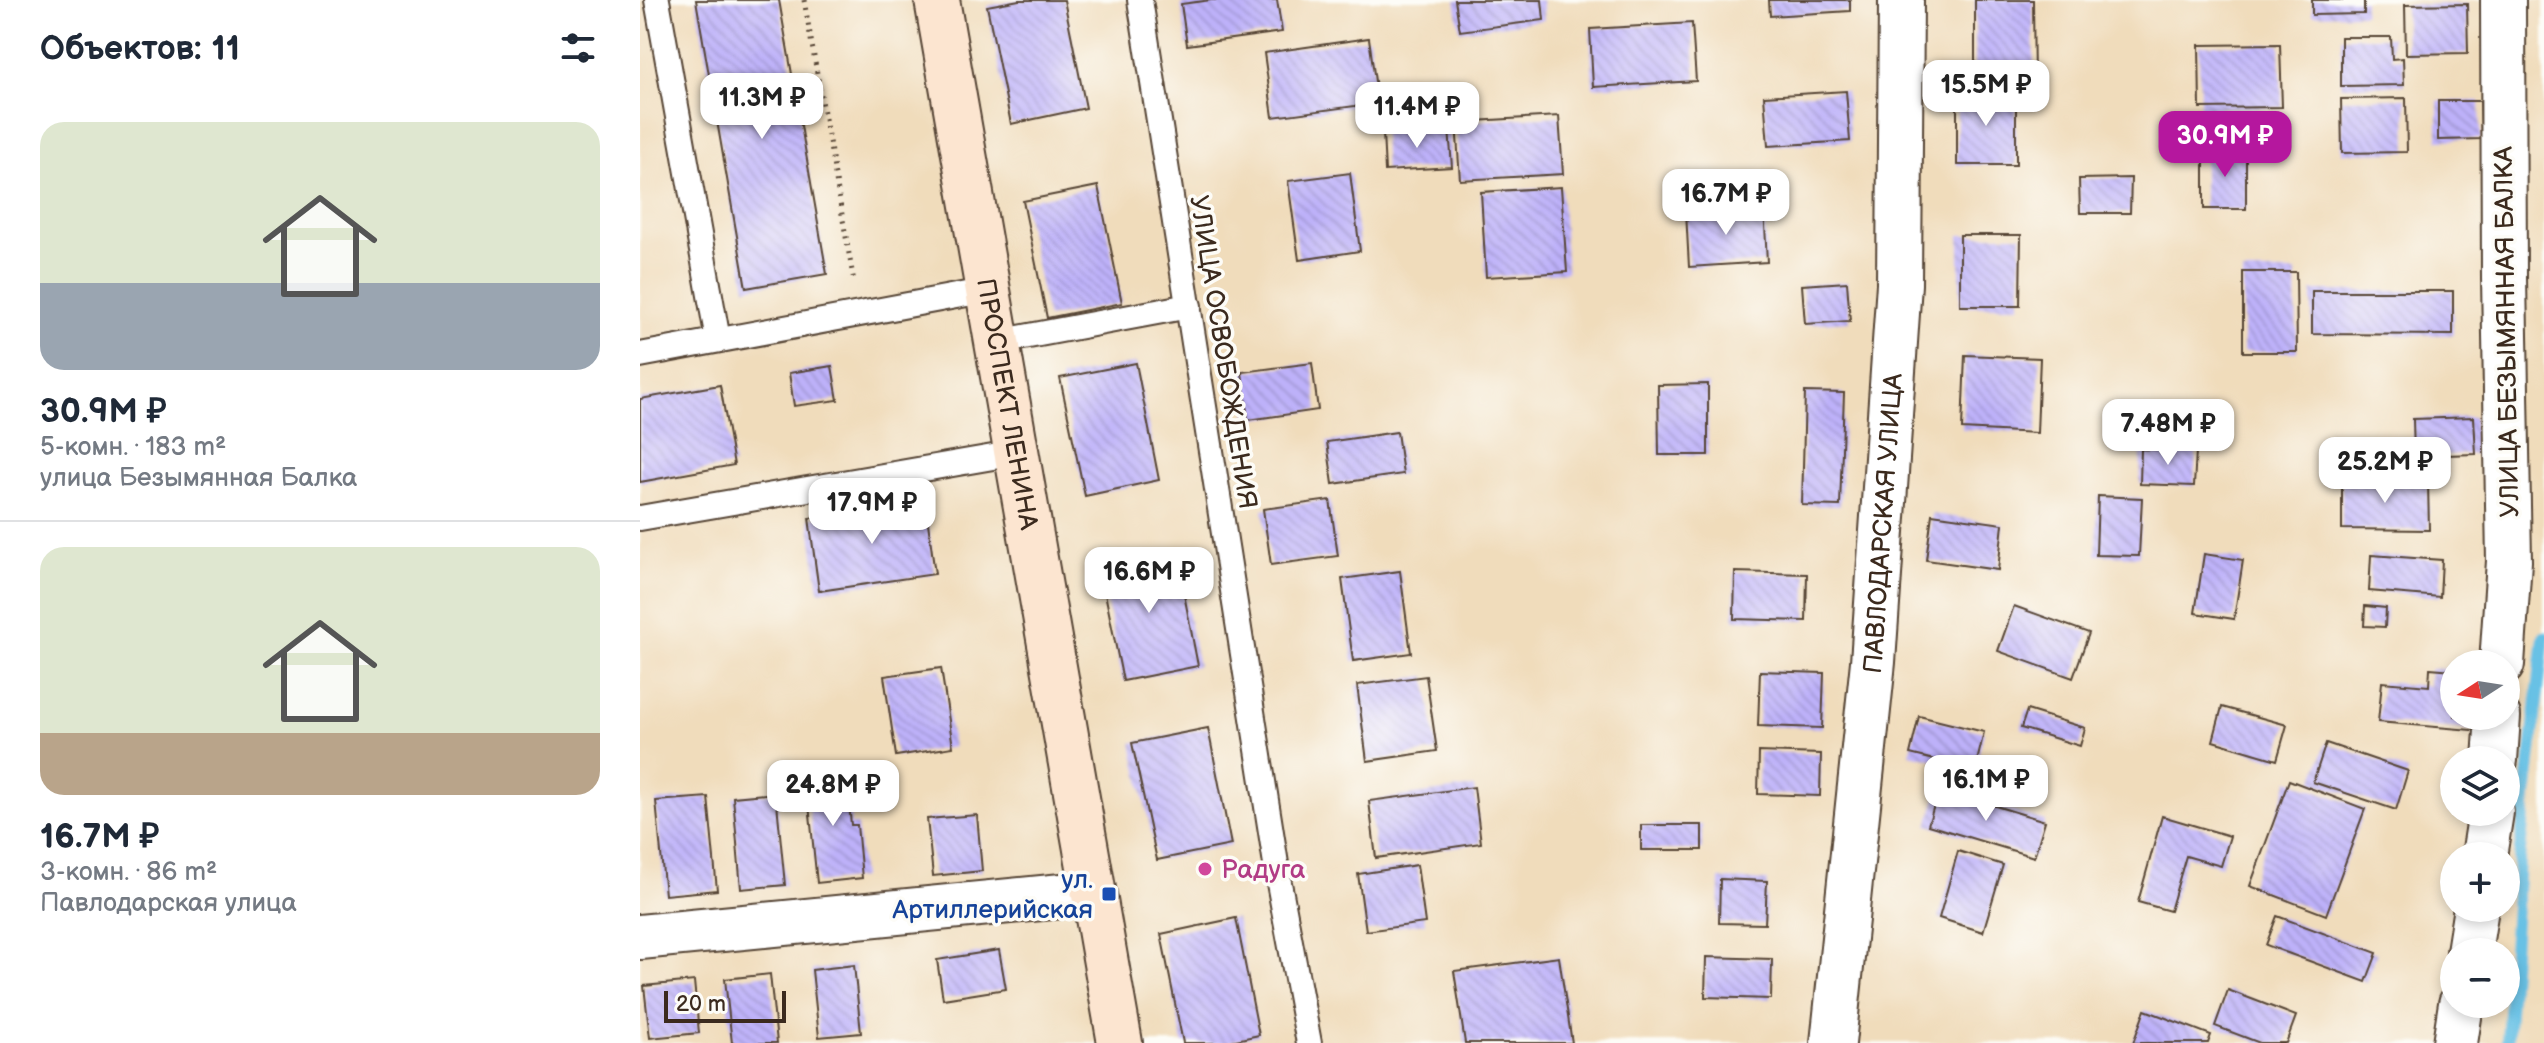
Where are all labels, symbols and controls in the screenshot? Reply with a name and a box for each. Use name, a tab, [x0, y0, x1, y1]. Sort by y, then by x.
icon: filters	[556, 26, 600, 70]
text: Объектов: 11	[40, 28, 240, 69]
pin: 15.5M ₽	[1912, 60, 2060, 128]
text: 15.5M ₽	[1940, 70, 2032, 101]
pin: 11.3M ₽	[688, 73, 836, 141]
pin: 11.4M ₽	[1343, 82, 1491, 150]
text: 11.3M ₽	[718, 83, 806, 114]
text: 11.4M ₽	[1373, 92, 1461, 123]
pin: 30.9M ₽	[2151, 111, 2299, 179]
text: 30.9M ₽	[2177, 121, 2273, 152]
street label: УЛИЦА БЕЗЫМЯННАЯ БАЛКА	[2489, 146, 2526, 518]
pin: 16.7M ₽	[1652, 169, 1800, 237]
icon: home	[248, 174, 392, 318]
text: 16.7M ₽	[1680, 179, 1772, 210]
street label: УЛИЦА ОСВОБОЖДЕНИЯ	[1182, 193, 1263, 511]
street label: ПРОСПЕКТ ЛЕНИНА	[969, 276, 1044, 532]
street label: ПАВЛОДАРСКАЯ УЛИЦА	[1858, 372, 1910, 675]
text: 30.9M ₽	[40, 391, 167, 432]
pin: 7.48M ₽	[2094, 399, 2242, 467]
text: 7.48M ₽	[2120, 409, 2216, 440]
text: 5-комн. · 183 m²	[40, 432, 226, 463]
pin: 25.2M ₽	[2311, 437, 2459, 505]
text: 25.2M ₽	[2337, 447, 2433, 478]
text: улица Безымянная Балка	[40, 463, 357, 494]
pin: 17.9M ₽	[798, 478, 946, 546]
text: 17.9M ₽	[827, 488, 917, 519]
pin: 16.6M ₽	[1075, 547, 1223, 615]
text: 16.6M ₽	[1103, 557, 1195, 588]
icon: home	[248, 599, 392, 743]
north arrow	[2440, 650, 2520, 730]
map controls	[2440, 650, 2520, 1018]
button: layers	[2440, 746, 2520, 826]
pin: 16.1M ₽	[1912, 755, 2060, 823]
pin: 24.8M ₽	[759, 760, 907, 828]
text: 16.1M ₽	[1942, 765, 2030, 796]
text: 24.8M ₽	[785, 770, 881, 801]
text: 16.7M ₽	[40, 816, 159, 857]
button: +	[2440, 842, 2520, 922]
place label: Радуга	[1221, 855, 1305, 886]
text: 3-комн. · 86 m²	[40, 857, 217, 888]
marker: Радуга	[1196, 860, 1214, 878]
place label: ул. Артиллерийская	[892, 865, 1093, 926]
marker: ул. Артиллерийская	[1100, 885, 1118, 903]
text: Павлодарская улица	[40, 888, 297, 919]
button: −	[2440, 938, 2520, 1018]
scale bar	[664, 987, 786, 1023]
text: 20 m	[676, 991, 726, 1018]

